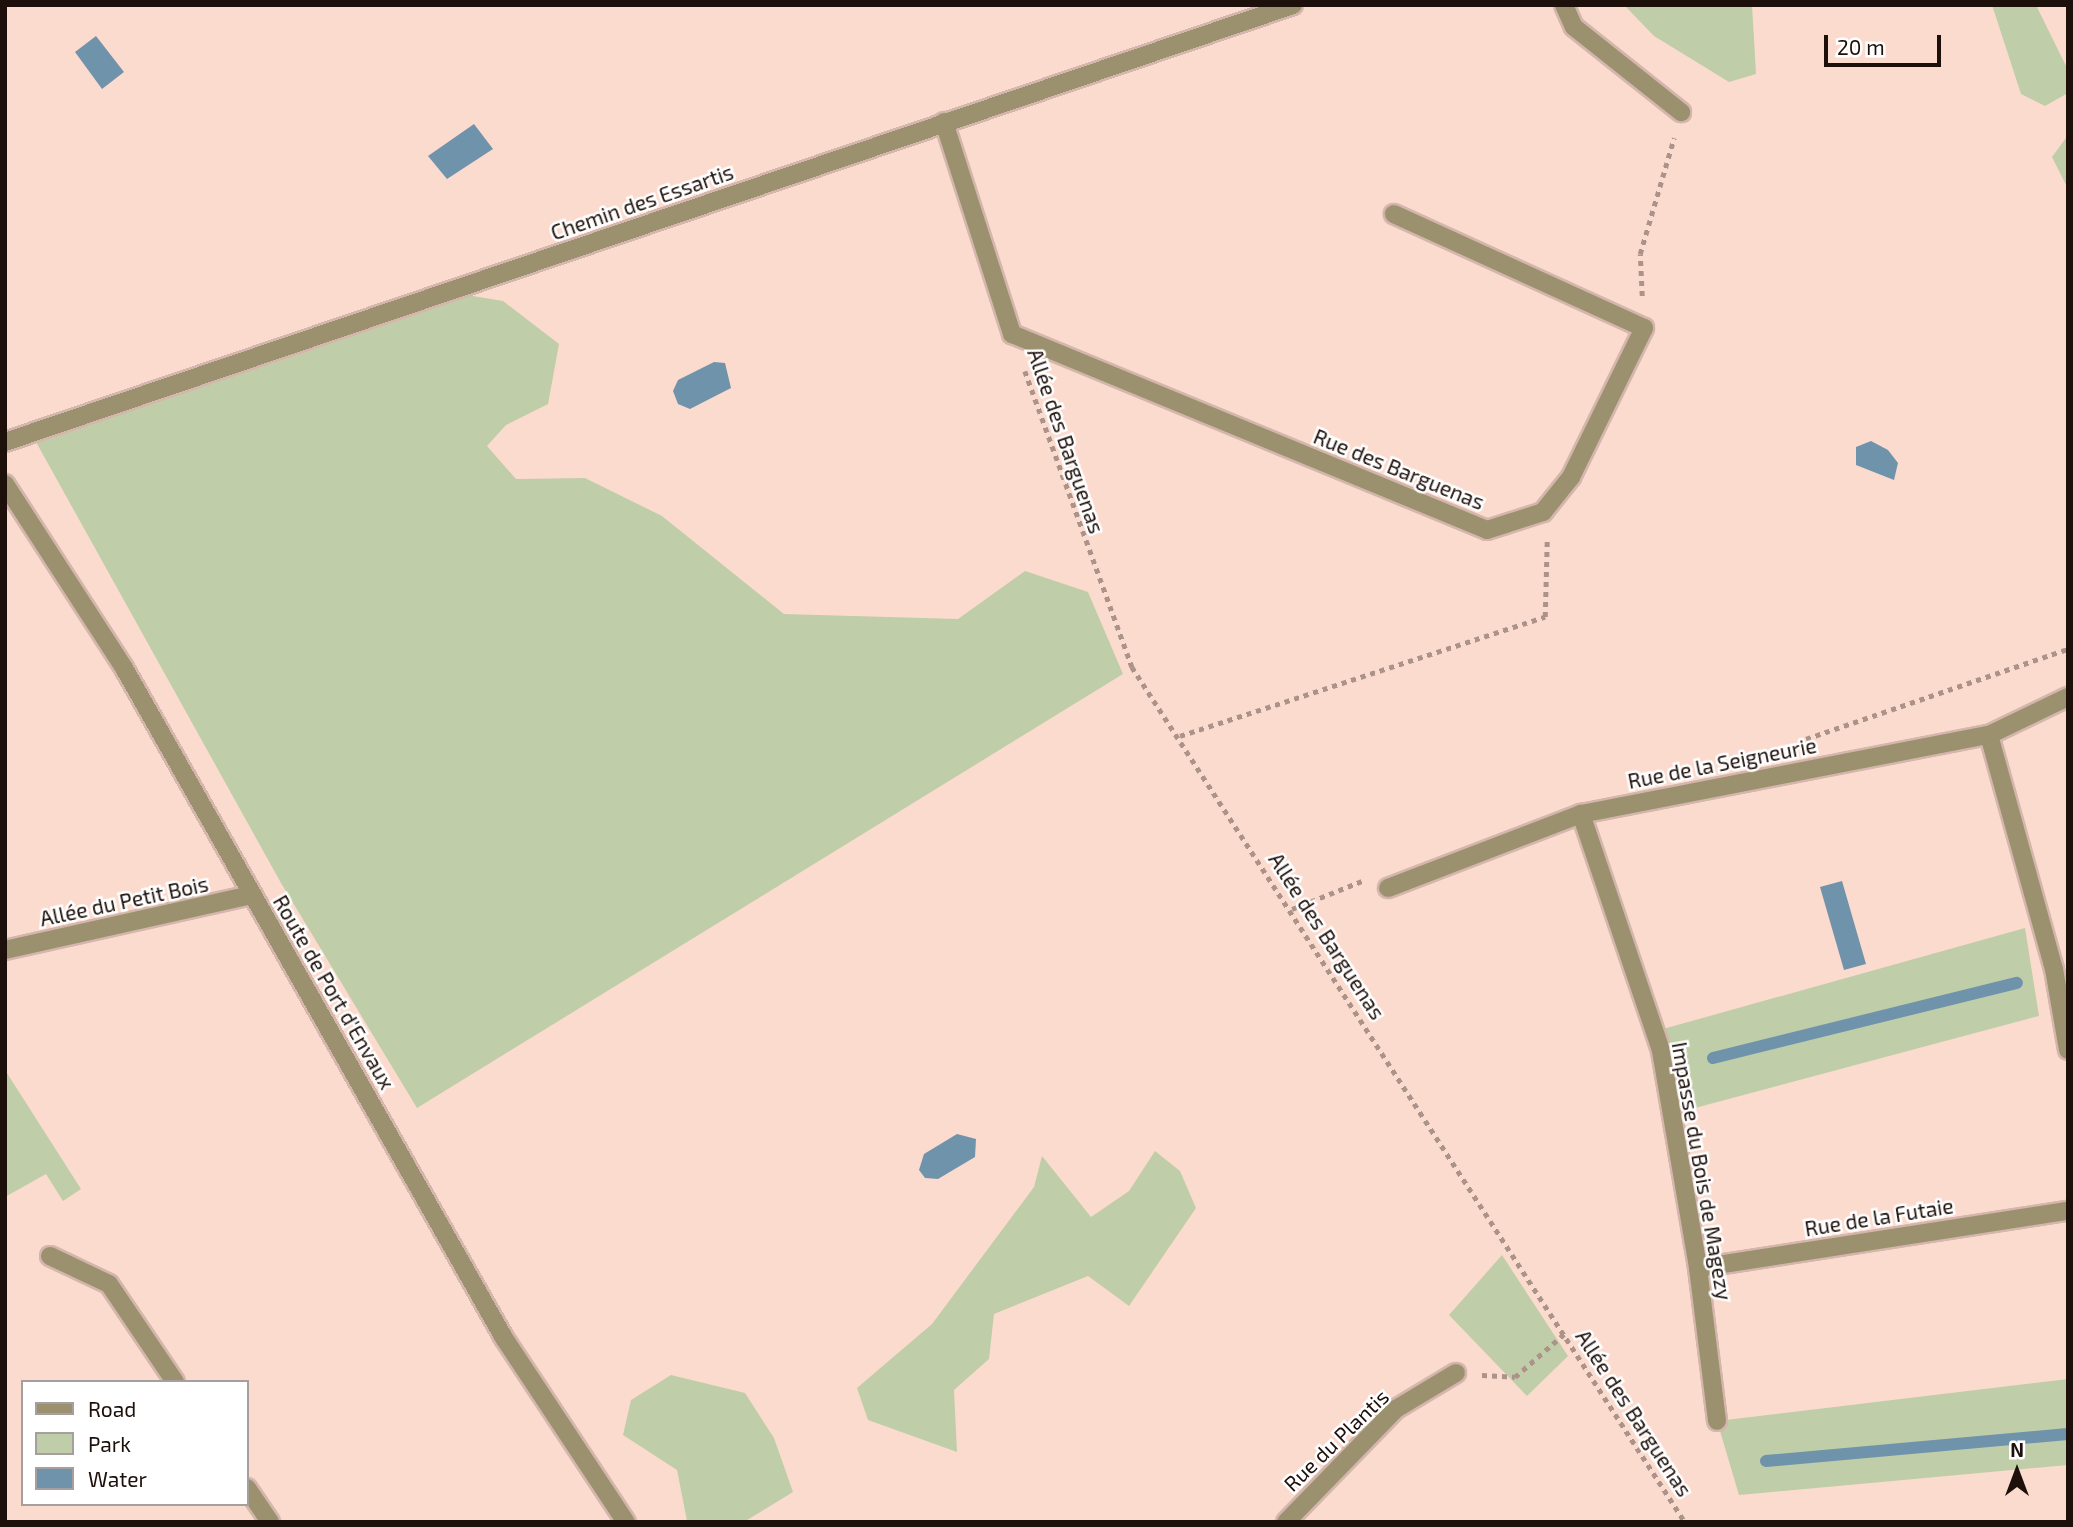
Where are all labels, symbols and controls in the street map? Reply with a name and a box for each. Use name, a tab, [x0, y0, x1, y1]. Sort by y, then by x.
scale bar	[1828, 21, 1945, 65]
text: 20 m	[1837, 34, 1885, 59]
street label: Chemin des Essartis	[547, 159, 737, 245]
street label: Allée des Barguenas	[1023, 345, 1109, 537]
street label: Rue des Barguenas	[1310, 423, 1488, 515]
street label: Rue de la Seigneurie	[1626, 732, 1818, 794]
street label: Allée des Barguenas	[1264, 848, 1390, 1024]
street label: Allée du Petit Bois	[37, 871, 211, 931]
street label: Route de Port d'Envaux	[268, 890, 400, 1094]
street label: Impasse du Bois de Magezy	[1667, 1040, 1737, 1302]
street label: Rue de la Futaie	[1803, 1193, 1955, 1241]
street label: Allée des Barguenas	[1571, 1325, 1697, 1501]
legend	[21, 1380, 248, 1506]
street label: Rue du Plantis	[1278, 1384, 1394, 1496]
text: Road	[88, 1396, 136, 1421]
text: Park	[88, 1431, 131, 1456]
north arrow	[1982, 1436, 2052, 1506]
text: N	[2010, 1438, 2024, 1461]
text: Water	[88, 1466, 147, 1491]

